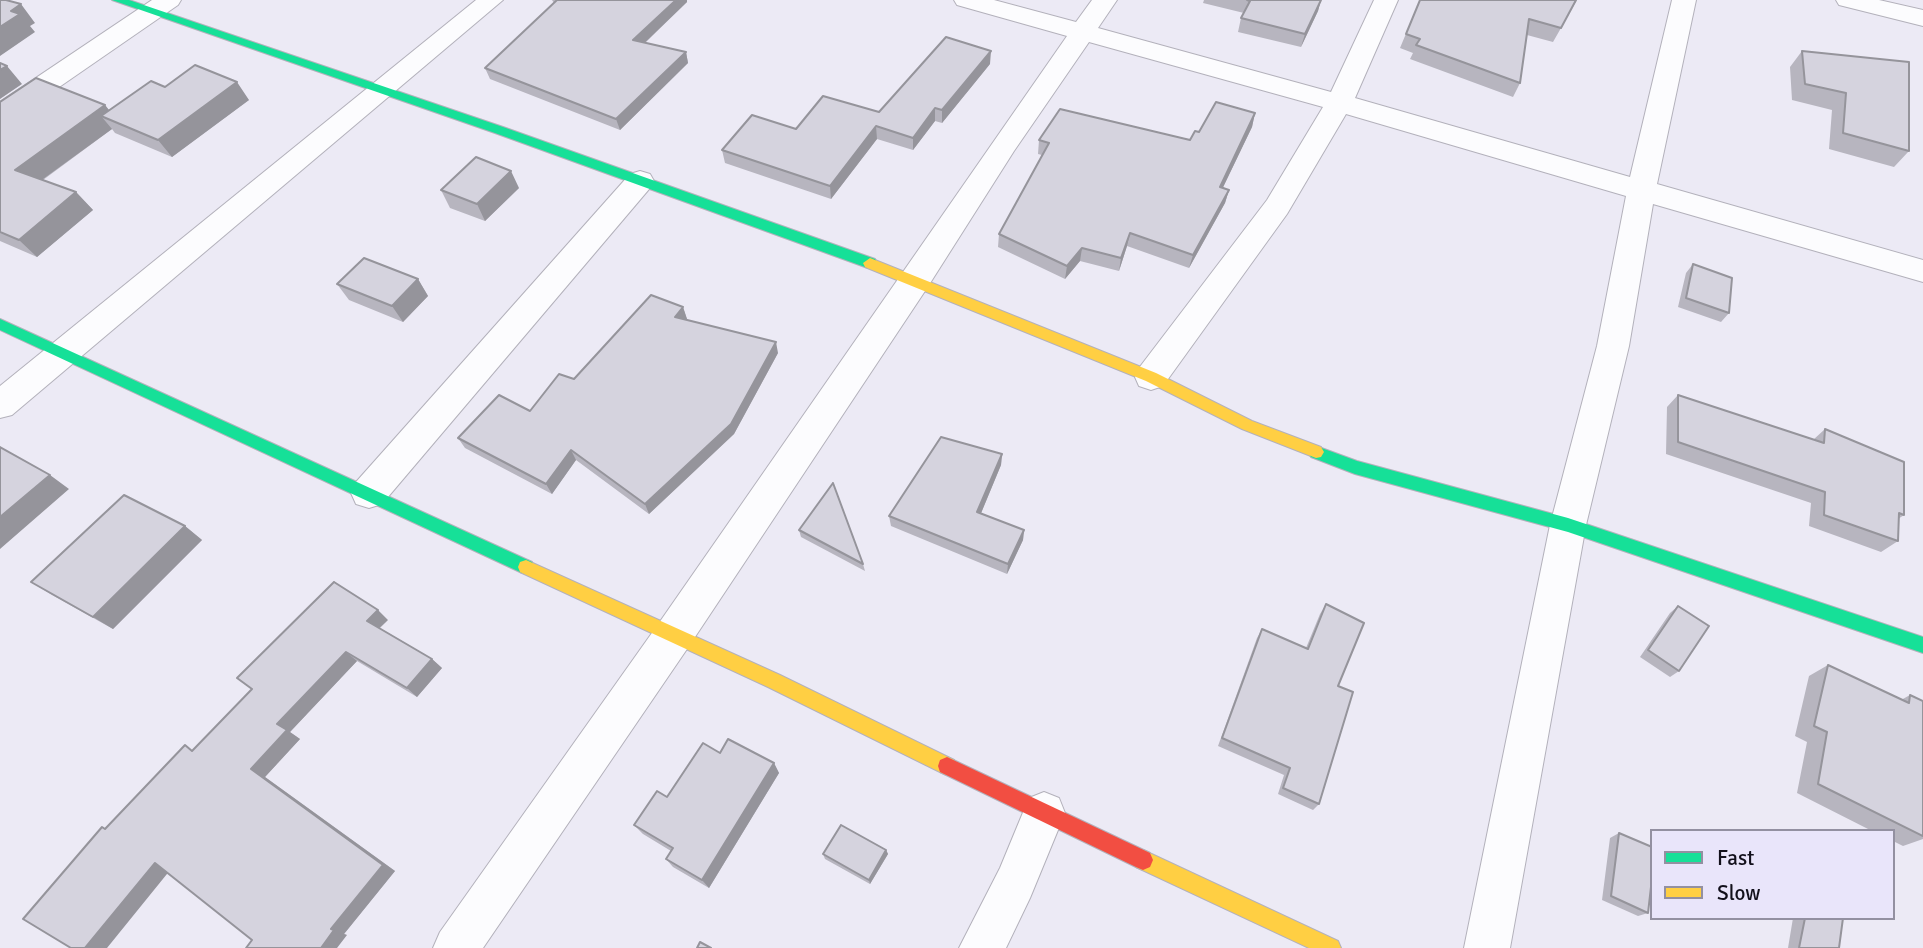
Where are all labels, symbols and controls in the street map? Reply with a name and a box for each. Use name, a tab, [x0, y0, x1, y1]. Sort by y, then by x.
legend	[1650, 829, 1895, 920]
text: Fast	[1717, 845, 1754, 871]
text: Slow	[1717, 880, 1761, 906]

